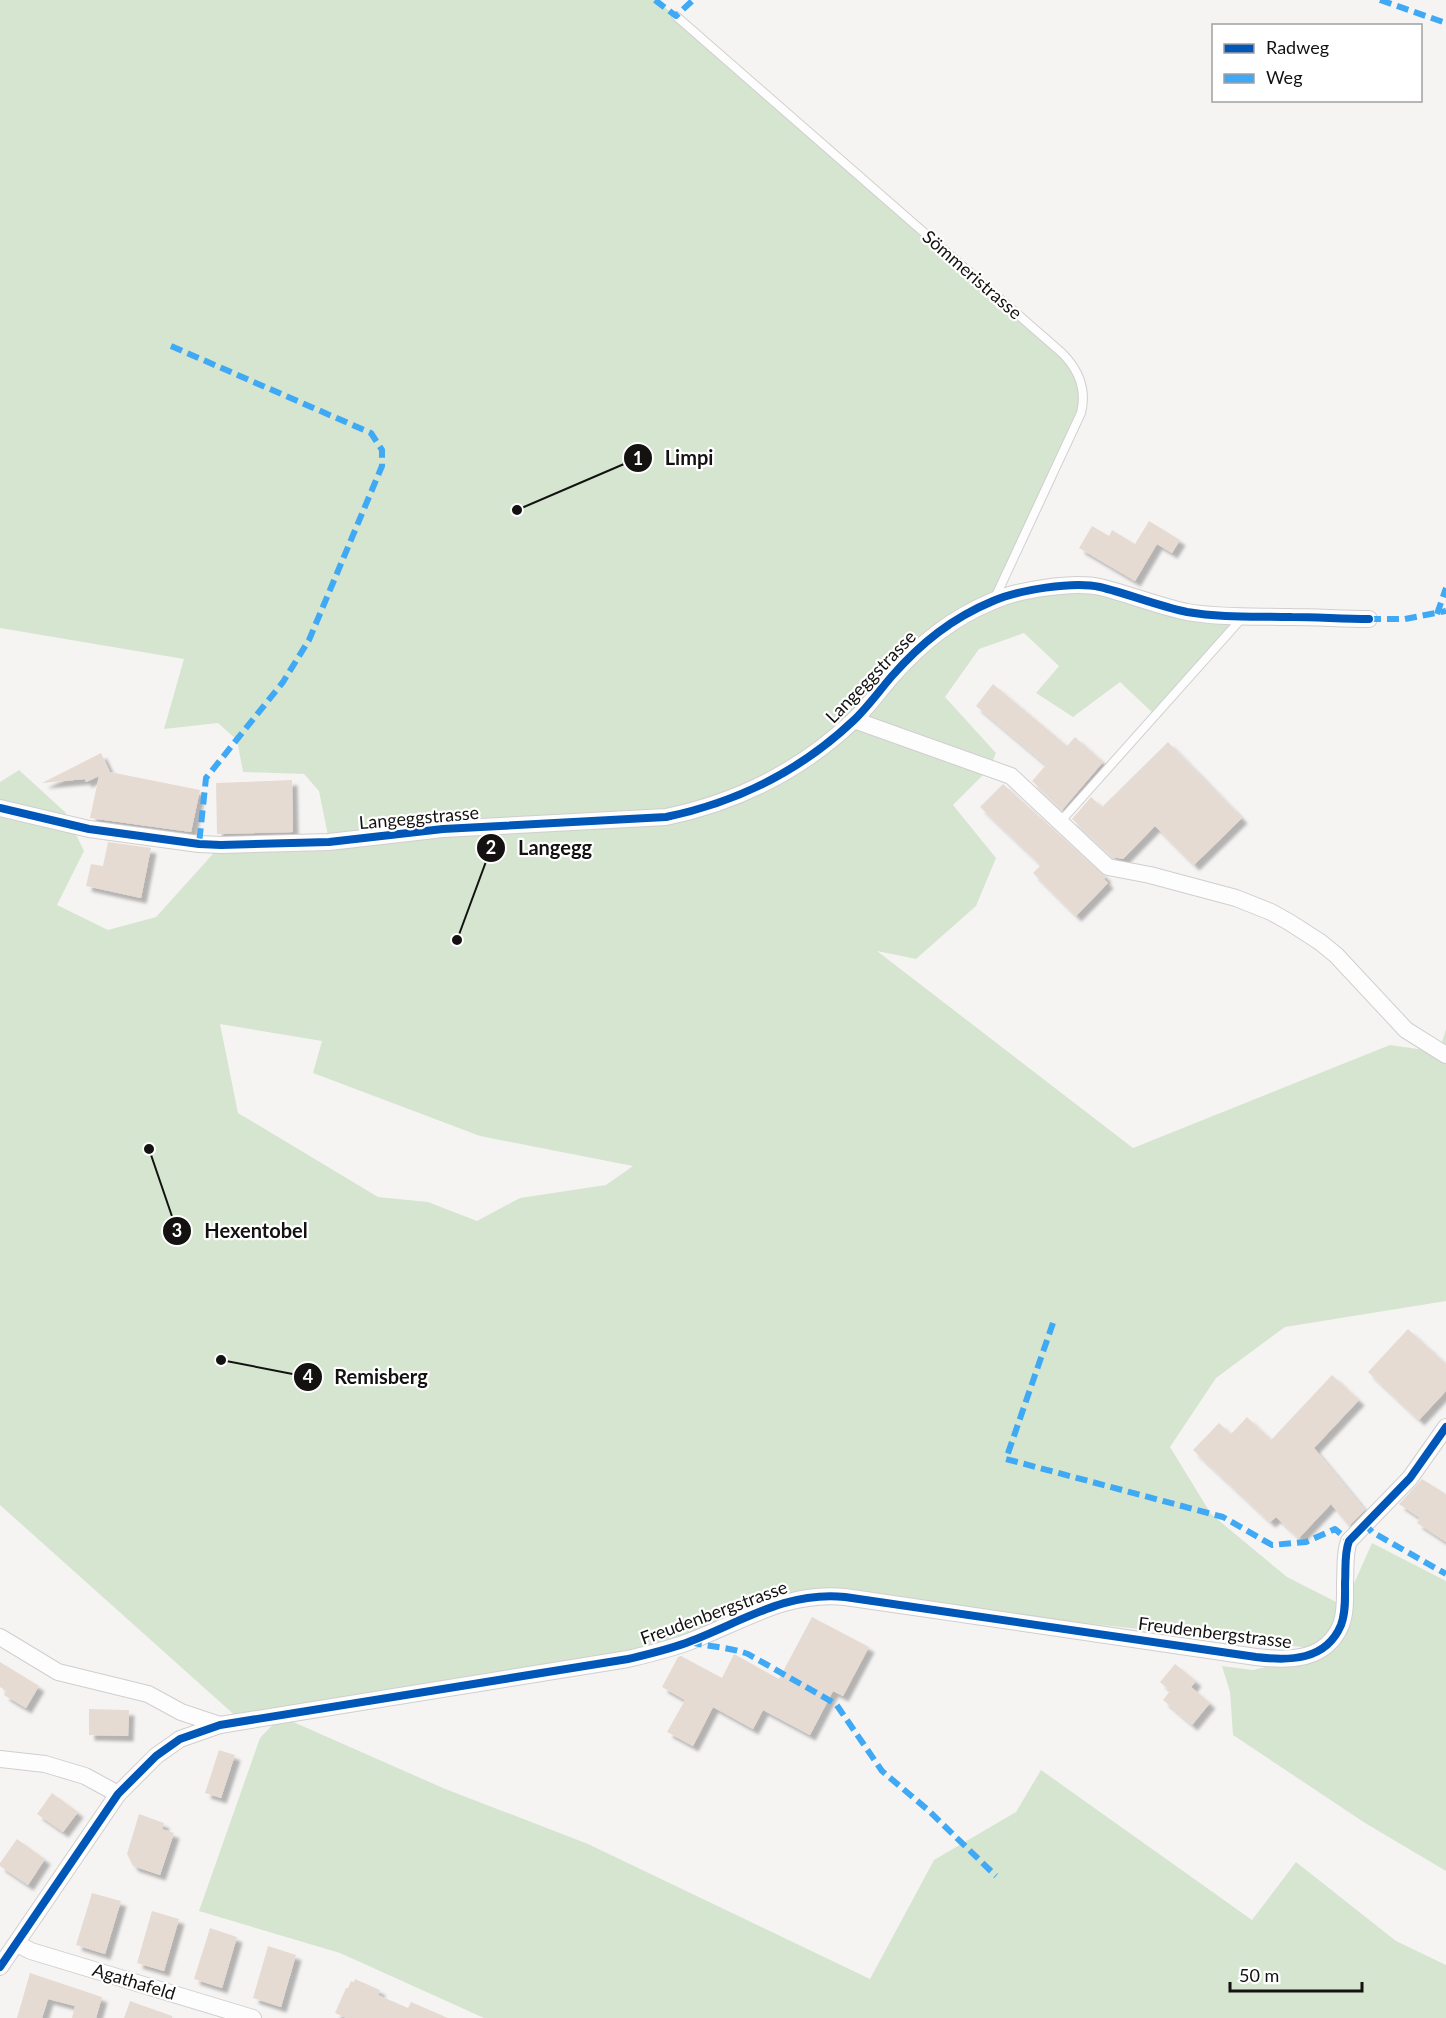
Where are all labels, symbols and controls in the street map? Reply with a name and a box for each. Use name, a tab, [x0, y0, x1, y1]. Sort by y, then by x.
legend	[1212, 24, 1422, 102]
text: Radweg	[1266, 36, 1329, 58]
text: Weg	[1266, 66, 1303, 88]
street label: Sömmeristrasse	[918, 225, 1027, 323]
callout: Limpi	[623, 439, 726, 477]
text: Limpi	[665, 445, 713, 469]
text: 1	[633, 447, 643, 469]
street label: Langeggstrasse	[821, 625, 920, 727]
street label: Langeggstrasse	[358, 801, 480, 833]
callout: Langegg	[476, 829, 604, 867]
text: Langegg	[518, 835, 592, 859]
text: 2	[486, 836, 496, 858]
callout: Hexentobel	[162, 1212, 320, 1250]
text: Hexentobel	[204, 1218, 308, 1242]
text: 3	[172, 1219, 182, 1241]
callout: Remisberg	[293, 1358, 440, 1396]
text: Remisberg	[334, 1364, 428, 1388]
text: 4	[303, 1365, 313, 1387]
street label: Freudenbergstrasse	[637, 1575, 790, 1649]
street label: Freudenbergstrasse	[1137, 1612, 1293, 1652]
scale bar	[1230, 1955, 1362, 1993]
street label: Agathafeld	[90, 1958, 178, 2004]
text: 50 m	[1239, 1964, 1279, 1986]

